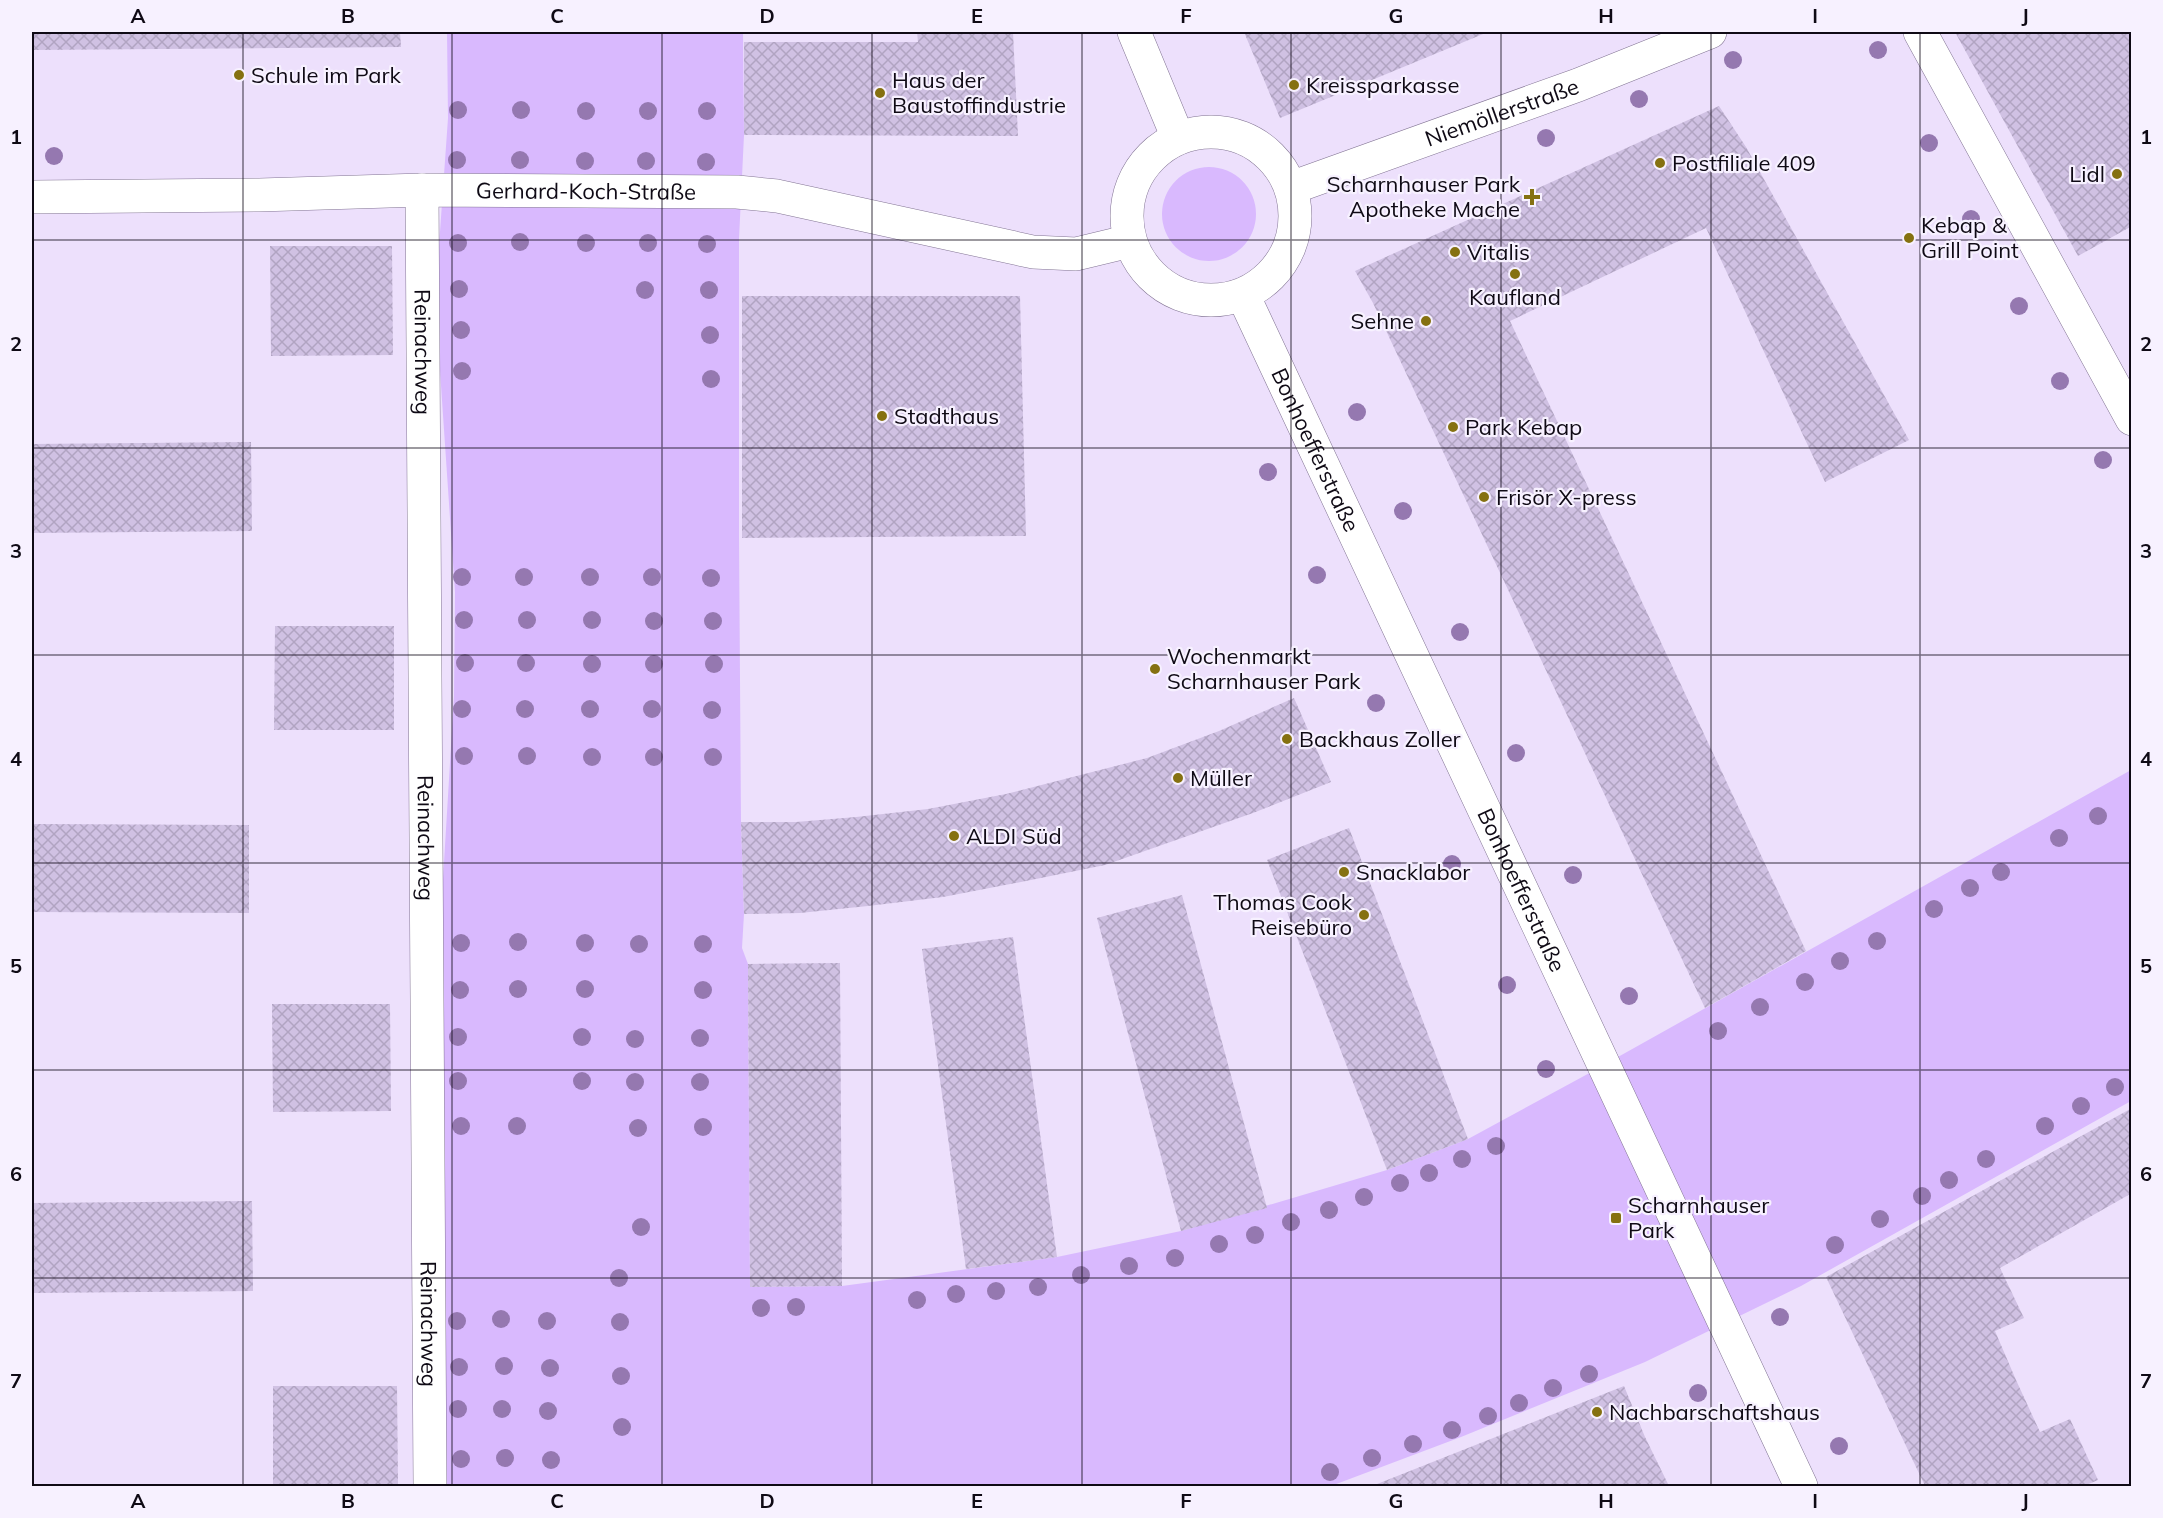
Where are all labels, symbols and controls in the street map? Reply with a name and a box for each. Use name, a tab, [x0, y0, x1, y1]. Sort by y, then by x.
text: A	[131, 3, 146, 28]
text: B	[341, 3, 355, 28]
text: C	[550, 3, 564, 28]
text: D	[759, 3, 775, 28]
text: E	[971, 3, 983, 28]
text: F	[1180, 3, 1192, 28]
text: G	[1389, 3, 1403, 28]
text: H	[1598, 3, 1614, 28]
text: I	[1812, 3, 1818, 28]
text: J	[2021, 3, 2029, 28]
place label: Schule im Park	[251, 61, 401, 89]
place label: Haus der Baustoffindustrie	[892, 66, 1066, 119]
marker: Schule im Park	[232, 68, 246, 82]
place label: Kreissparkasse	[1306, 71, 1459, 99]
street label: Niemöllerstraße	[1421, 72, 1583, 153]
marker: Kreissparkasse	[1287, 78, 1301, 92]
marker: Haus der Baustoffindustrie	[873, 86, 887, 100]
text: 1	[10, 124, 22, 149]
text: 1	[2140, 124, 2152, 149]
place label: Postfiliale 409	[1672, 149, 1816, 177]
marker: Postfiliale 409	[1653, 156, 1667, 170]
place label: Lidl	[2069, 160, 2105, 188]
marker: Lidl	[2110, 167, 2124, 181]
place label: Scharnhauser Park Apotheke Mache	[1327, 170, 1521, 223]
street label: Gerhard-Koch-Straße	[476, 176, 696, 206]
marker: Scharnhauser Park Apotheke Mache	[1525, 190, 1539, 204]
place label: Kebap & Grill Point	[1921, 211, 2019, 264]
marker: Kebap & Grill Point	[1902, 231, 1916, 245]
place label: Vitalis	[1467, 238, 1530, 266]
marker: Vitalis	[1448, 245, 1462, 259]
marker: Kaufland	[1508, 267, 1522, 281]
place label: Kaufland	[1469, 283, 1561, 311]
street label: Reinachweg	[409, 289, 437, 415]
place label: Sehne	[1351, 307, 1414, 335]
marker: Sehne	[1419, 314, 1433, 328]
text: 2	[10, 331, 22, 356]
text: 2	[2140, 331, 2152, 356]
street label: Bonhoefferstraße	[1265, 364, 1366, 536]
place label: Stadthaus	[894, 402, 999, 430]
marker: Stadthaus	[875, 409, 889, 423]
place label: Park Kebap	[1465, 413, 1582, 441]
marker: Park Kebap	[1446, 420, 1460, 434]
place label: Frisör X-press	[1496, 483, 1637, 511]
marker: Frisör X-press	[1477, 490, 1491, 504]
text: 3	[10, 538, 22, 563]
text: 3	[2140, 538, 2152, 563]
place label: Wochenmarkt Scharnhauser Park	[1167, 642, 1361, 695]
marker: Wochenmarkt Scharnhauser Park	[1148, 662, 1162, 676]
place label: Backhaus Zoller	[1299, 725, 1461, 753]
marker: Backhaus Zoller	[1280, 732, 1294, 746]
text: 4	[10, 746, 22, 771]
text: 4	[2140, 746, 2152, 771]
place label: Müller	[1190, 764, 1252, 792]
marker: Müller	[1171, 771, 1185, 785]
street label: Reinachweg	[412, 775, 440, 901]
street label: Bonhoefferstraße	[1471, 804, 1572, 976]
place label: ALDI Süd	[966, 822, 1062, 850]
marker: ALDI Süd	[947, 829, 961, 843]
place label: Snacklabor	[1356, 858, 1470, 886]
marker: Snacklabor	[1337, 865, 1351, 879]
place label: Thomas Cook Reisebüro	[1213, 888, 1353, 941]
marker: Thomas Cook Reisebüro	[1357, 908, 1371, 922]
text: 5	[10, 953, 22, 978]
text: 5	[2140, 953, 2152, 978]
text: 6	[10, 1161, 22, 1186]
text: 6	[2140, 1161, 2152, 1186]
place label: Scharnhauser Park	[1628, 1191, 1769, 1244]
marker: Scharnhauser Park	[1609, 1211, 1623, 1225]
street label: Reinachweg	[415, 1261, 443, 1387]
text: 7	[10, 1368, 22, 1393]
text: 7	[2140, 1368, 2152, 1393]
place label: Nachbarschaftshaus	[1609, 1398, 1820, 1426]
marker: Nachbarschaftshaus	[1590, 1405, 1604, 1419]
text: A	[131, 1488, 146, 1513]
text: B	[341, 1488, 355, 1513]
text: C	[550, 1488, 564, 1513]
text: D	[759, 1488, 775, 1513]
text: E	[971, 1488, 983, 1513]
text: F	[1180, 1488, 1192, 1513]
text: G	[1389, 1488, 1403, 1513]
text: H	[1598, 1488, 1614, 1513]
text: I	[1812, 1488, 1818, 1513]
text: J	[2021, 1488, 2029, 1513]

